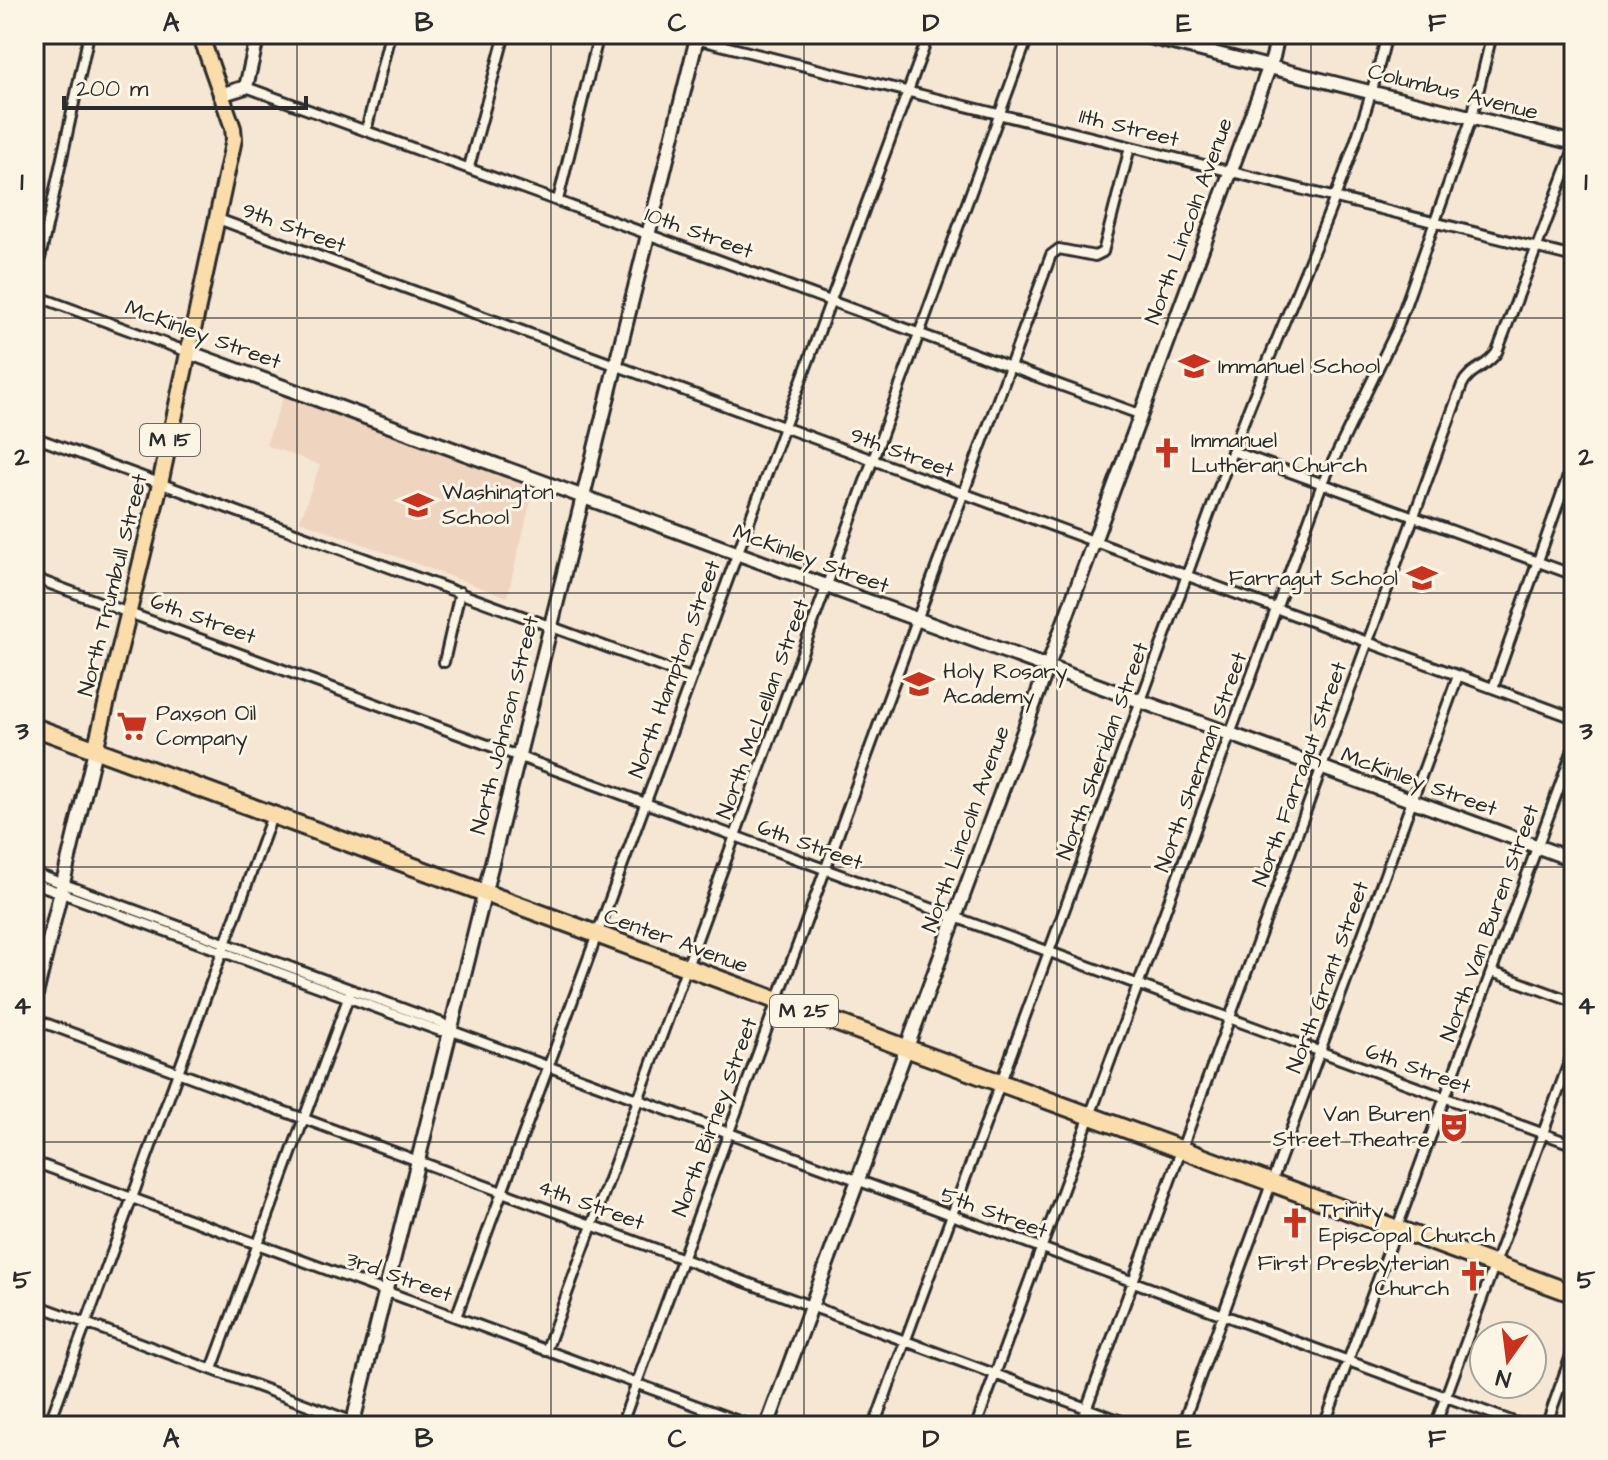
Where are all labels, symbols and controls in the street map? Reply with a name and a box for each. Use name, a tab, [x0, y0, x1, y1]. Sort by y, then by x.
text: A	[163, 5, 180, 41]
text: B	[415, 5, 434, 41]
text: C	[668, 5, 687, 41]
text: D	[923, 5, 940, 41]
text: E	[1176, 5, 1192, 41]
text: F	[1428, 5, 1447, 41]
street label: Columbus Avenue	[1365, 56, 1542, 128]
scale bar	[64, 60, 306, 110]
text: 200 m	[76, 72, 149, 106]
street label: 11th Street	[1076, 101, 1182, 155]
street label: North Lincoln Avenue	[1137, 113, 1241, 329]
text: 1	[20, 164, 24, 200]
text: 1	[1584, 164, 1588, 200]
street label: 9th Street	[237, 195, 351, 261]
street label: 10th Street	[641, 199, 758, 267]
street label: McKinley Street	[120, 292, 285, 379]
school or university icon: Immanuel School	[1177, 349, 1211, 383]
place label: Immanuel School	[1218, 351, 1380, 382]
street label: 9th Street	[845, 420, 959, 486]
road number: M 15	[140, 424, 200, 456]
place label: Immanuel Lutheran Church	[1191, 425, 1367, 481]
church icon: Immanuel Lutheran Church	[1150, 436, 1184, 470]
text: 2	[14, 439, 30, 475]
text: 2	[1578, 439, 1594, 475]
street label: North Trumbull Street	[70, 470, 156, 699]
place label: Washington School	[442, 477, 554, 533]
school or university icon: Washington School	[401, 488, 435, 522]
street label: McKinley Street	[728, 516, 893, 603]
street label: North Hampton Street	[621, 556, 729, 782]
school or university icon: Farragut School	[1405, 561, 1439, 595]
place label: Farragut School	[1229, 563, 1398, 595]
street label: 6th Street	[146, 586, 260, 652]
street label: North McLellan Street	[709, 595, 817, 823]
street label: North Johnson Street	[463, 613, 547, 837]
street label: North Sheridan Street	[1049, 638, 1157, 864]
street label: North Sherman Street	[1147, 648, 1255, 876]
place label: Holy Rosary Academy	[943, 656, 1068, 713]
street label: North Farragut Street	[1245, 657, 1356, 891]
school or university icon: Holy Rosary Academy	[902, 667, 936, 701]
place label: Paxson Oil Company	[156, 698, 256, 755]
supermarket icon: Paxson Oil Company	[115, 709, 149, 743]
text: 3	[14, 713, 29, 749]
text: 3	[1578, 713, 1593, 749]
street label: North Lincoln Avenue	[914, 721, 1018, 937]
street label: McKinley Street	[1336, 739, 1501, 826]
street label: North Van Buren Street	[1433, 800, 1547, 1046]
street label: 6th Street	[753, 812, 867, 878]
street label: North Grant Street	[1279, 877, 1377, 1077]
street label: Center Avenue	[599, 900, 753, 982]
text: 4	[13, 988, 31, 1024]
text: 4	[1577, 988, 1595, 1024]
road number: M 25	[770, 995, 838, 1027]
street label: North Birney Street	[665, 1013, 766, 1221]
street label: 6th Street	[1361, 1036, 1475, 1102]
place label: Van Buren Street Theatre	[1273, 1099, 1430, 1155]
theatre icon: Van Buren Street Theatre	[1437, 1110, 1471, 1144]
street label: 4th Street	[533, 1171, 649, 1239]
street label: 5th Street	[936, 1179, 1052, 1247]
place label: Trinity Episcopal Church	[1319, 1195, 1495, 1251]
church icon: Trinity Episcopal Church	[1278, 1206, 1312, 1240]
street label: 3rd Street	[341, 1243, 457, 1311]
place label: First Presbyterian Church	[1258, 1248, 1449, 1304]
church icon: First Presbyterian Church	[1456, 1259, 1490, 1293]
text: 5	[13, 1262, 32, 1298]
text: 5	[1577, 1262, 1596, 1298]
north arrow	[1468, 1320, 1548, 1400]
text: N	[1493, 1361, 1514, 1395]
text: A	[163, 1421, 180, 1457]
text: B	[415, 1421, 434, 1457]
text: C	[668, 1421, 687, 1457]
text: D	[923, 1421, 940, 1457]
text: E	[1176, 1421, 1192, 1457]
text: F	[1428, 1421, 1447, 1457]

